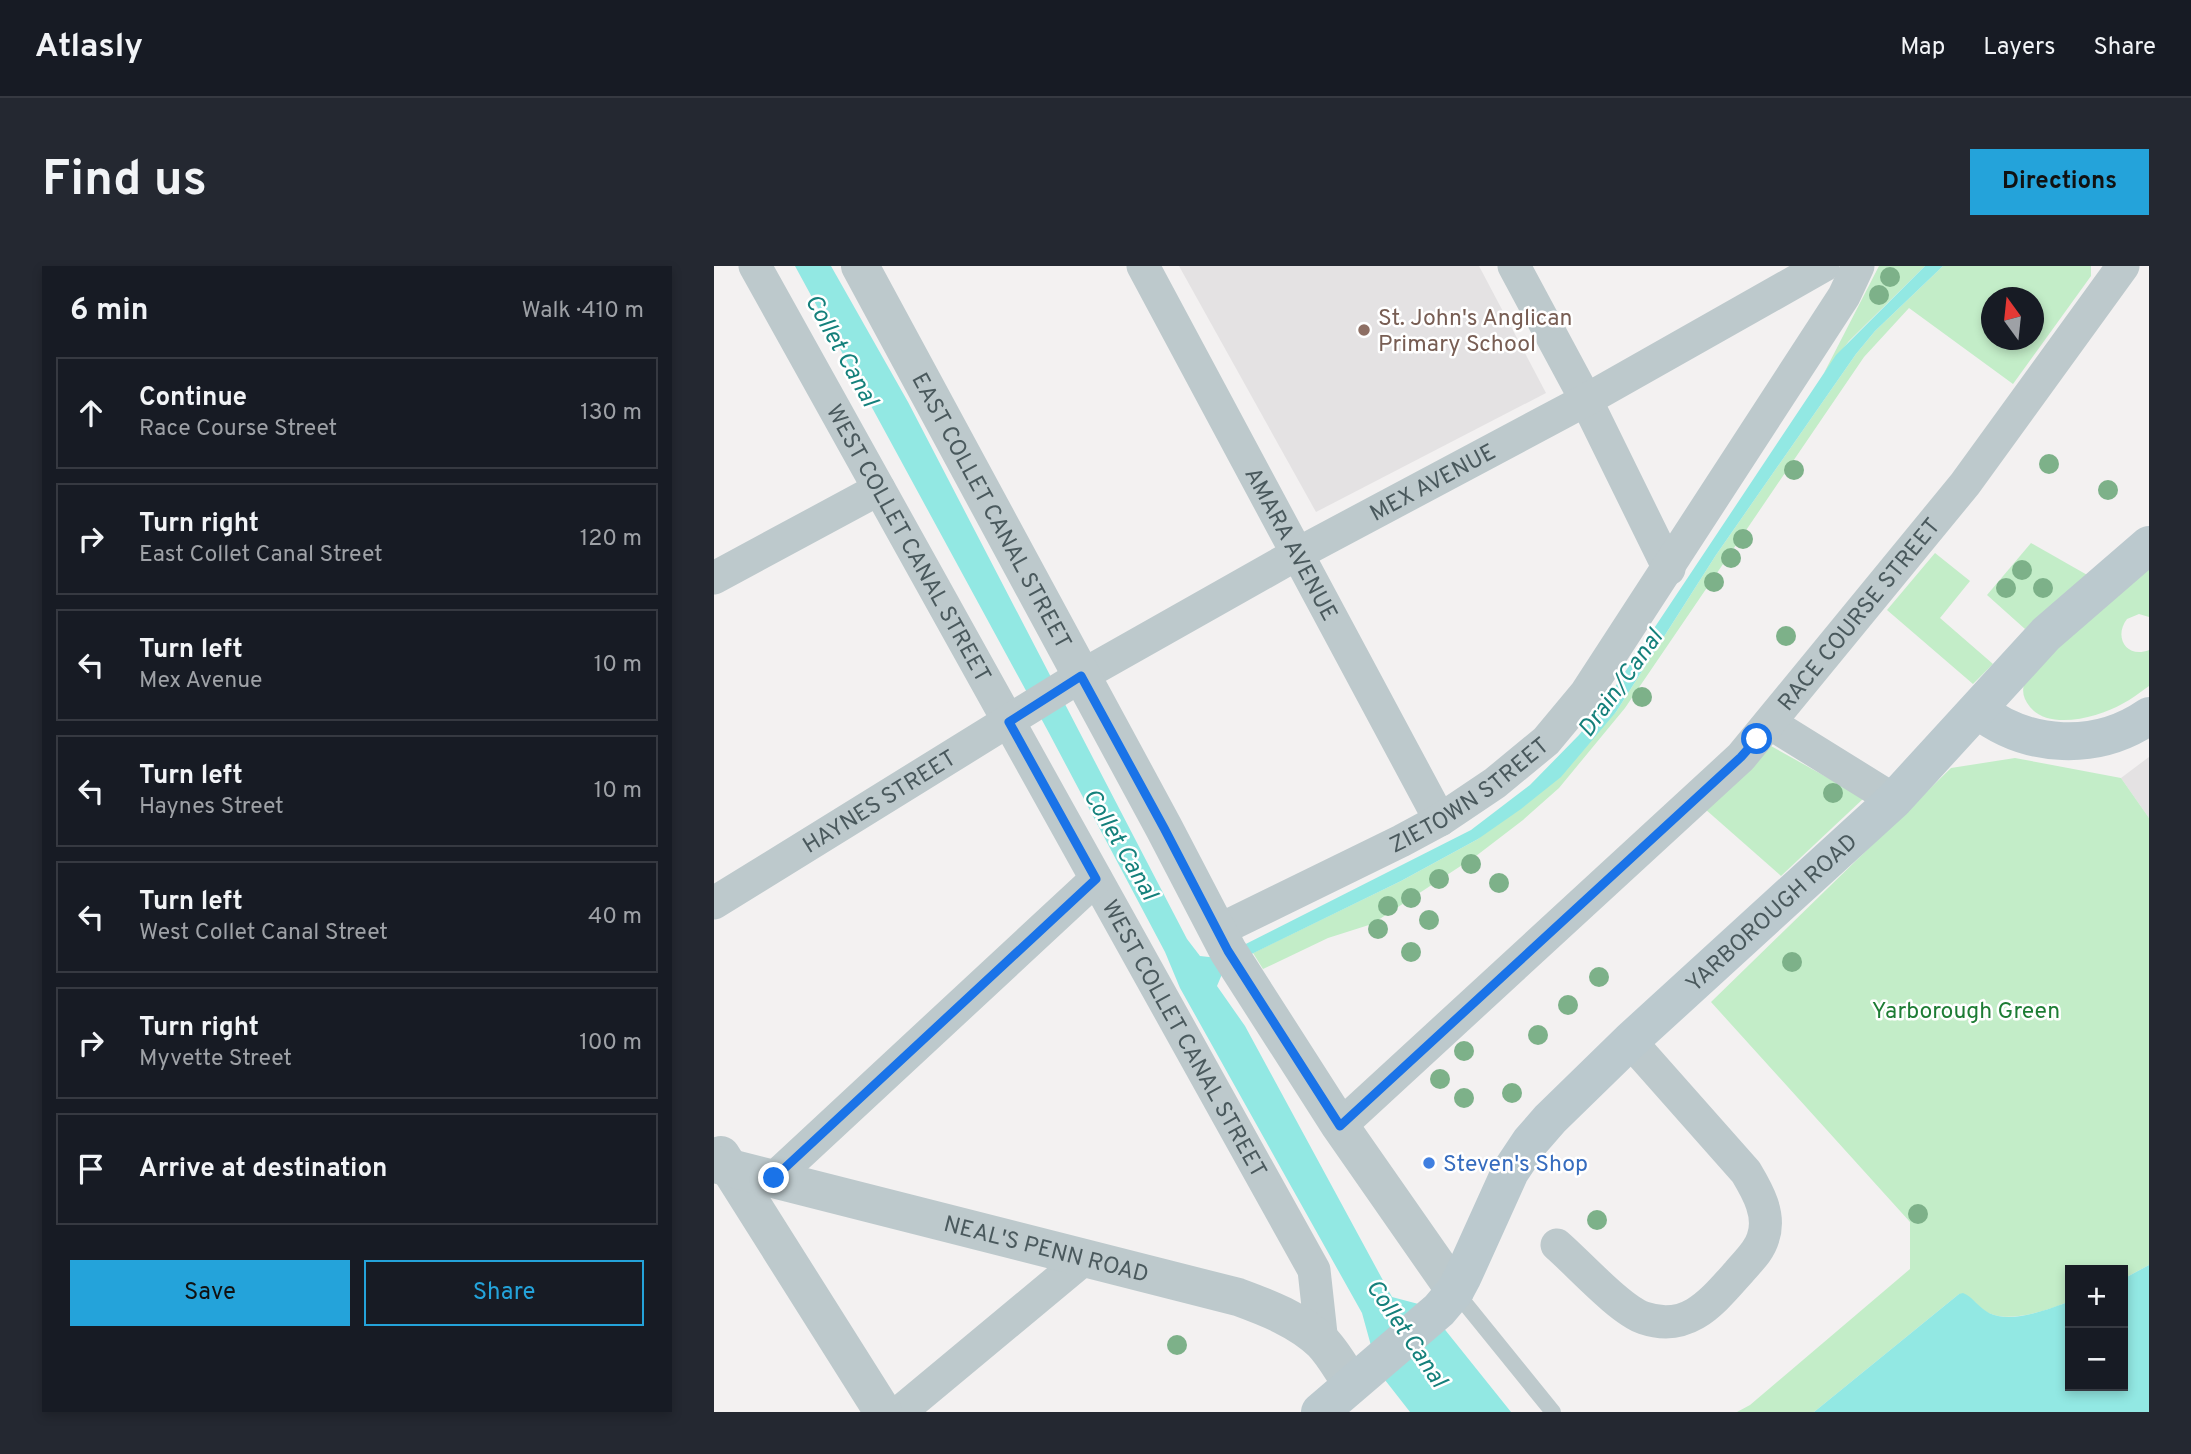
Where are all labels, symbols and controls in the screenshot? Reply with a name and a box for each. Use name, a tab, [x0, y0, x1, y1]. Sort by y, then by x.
text: Atlasly	[35, 27, 143, 69]
text: Map	[1900, 33, 1945, 63]
text: Layers	[1983, 33, 2055, 63]
text: Share	[2093, 33, 2156, 63]
button: Directions	[1970, 149, 2149, 215]
text: Find us	[42, 151, 207, 213]
north arrow	[1981, 287, 2044, 350]
water label: Collet Canal	[797, 289, 884, 414]
text: 6 min	[70, 293, 148, 330]
text: Walk · 410 m	[522, 297, 644, 326]
place label: St. John's Anglican Primary School	[1378, 305, 1573, 360]
marker: St. John's Anglican Primary School	[1356, 322, 1372, 338]
street label: EAST COLLET CANAL STREET	[904, 368, 1077, 655]
text: Continue	[139, 382, 247, 415]
icon: ahead	[72, 394, 110, 432]
text: 130 m	[580, 399, 642, 428]
street label: WEST COLLET CANAL STREET	[818, 400, 996, 688]
text: Race Course Street	[139, 415, 337, 444]
street label: MEX AVENUE	[1366, 439, 1501, 529]
street label: AMARA AVENUE	[1237, 463, 1343, 627]
text: Turn right	[139, 508, 259, 541]
street label: RACE COURSE STREET	[1773, 513, 1948, 718]
icon: right	[72, 520, 110, 558]
text: 120 m	[580, 525, 642, 554]
text: East Collet Canal Street	[139, 541, 383, 570]
water label: Drain/Canal	[1573, 623, 1672, 744]
text: Turn left	[139, 634, 243, 667]
icon: left	[72, 646, 110, 684]
text: 10 m	[594, 651, 642, 680]
text: Mex Avenue	[139, 667, 263, 696]
route start	[1741, 723, 1772, 754]
street label: ZIETOWN STREET	[1385, 732, 1556, 861]
street label: HAYNES STREET	[798, 745, 962, 861]
text: Turn left	[139, 760, 243, 793]
icon: left	[72, 772, 110, 810]
text: 10 m	[594, 777, 642, 806]
water label: Collet Canal	[1075, 784, 1164, 908]
text: Haynes Street	[139, 793, 284, 822]
street label: YARBOROUGH ROAD	[1681, 828, 1865, 1000]
text: Turn left	[139, 886, 243, 919]
street label: WEST COLLET CANAL STREET	[1094, 896, 1272, 1184]
icon: left	[72, 898, 110, 936]
text: 40 m	[588, 903, 642, 932]
text: West Collet Canal Street	[139, 919, 388, 948]
park label: Yarborough Green	[1872, 998, 2060, 1027]
text: Turn right	[139, 1012, 259, 1045]
icon: right	[72, 1024, 110, 1062]
text: 100 m	[579, 1029, 642, 1058]
text: Myvette Street	[139, 1045, 292, 1074]
icon: arrive	[72, 1150, 110, 1188]
place label: Steven's Shop	[1443, 1151, 1588, 1180]
text: Arrive at destination	[139, 1153, 387, 1186]
marker: Steven's Shop	[1421, 1155, 1437, 1171]
route end	[758, 1162, 789, 1193]
street label: NEAL'S PENN ROAD	[940, 1211, 1151, 1291]
button: Save	[70, 1260, 350, 1326]
button: Share	[364, 1260, 644, 1326]
map controls	[2065, 1265, 2128, 1391]
button: +	[2065, 1265, 2128, 1328]
water label: Collet Canal	[1358, 1274, 1454, 1396]
button: −	[2065, 1328, 2128, 1391]

